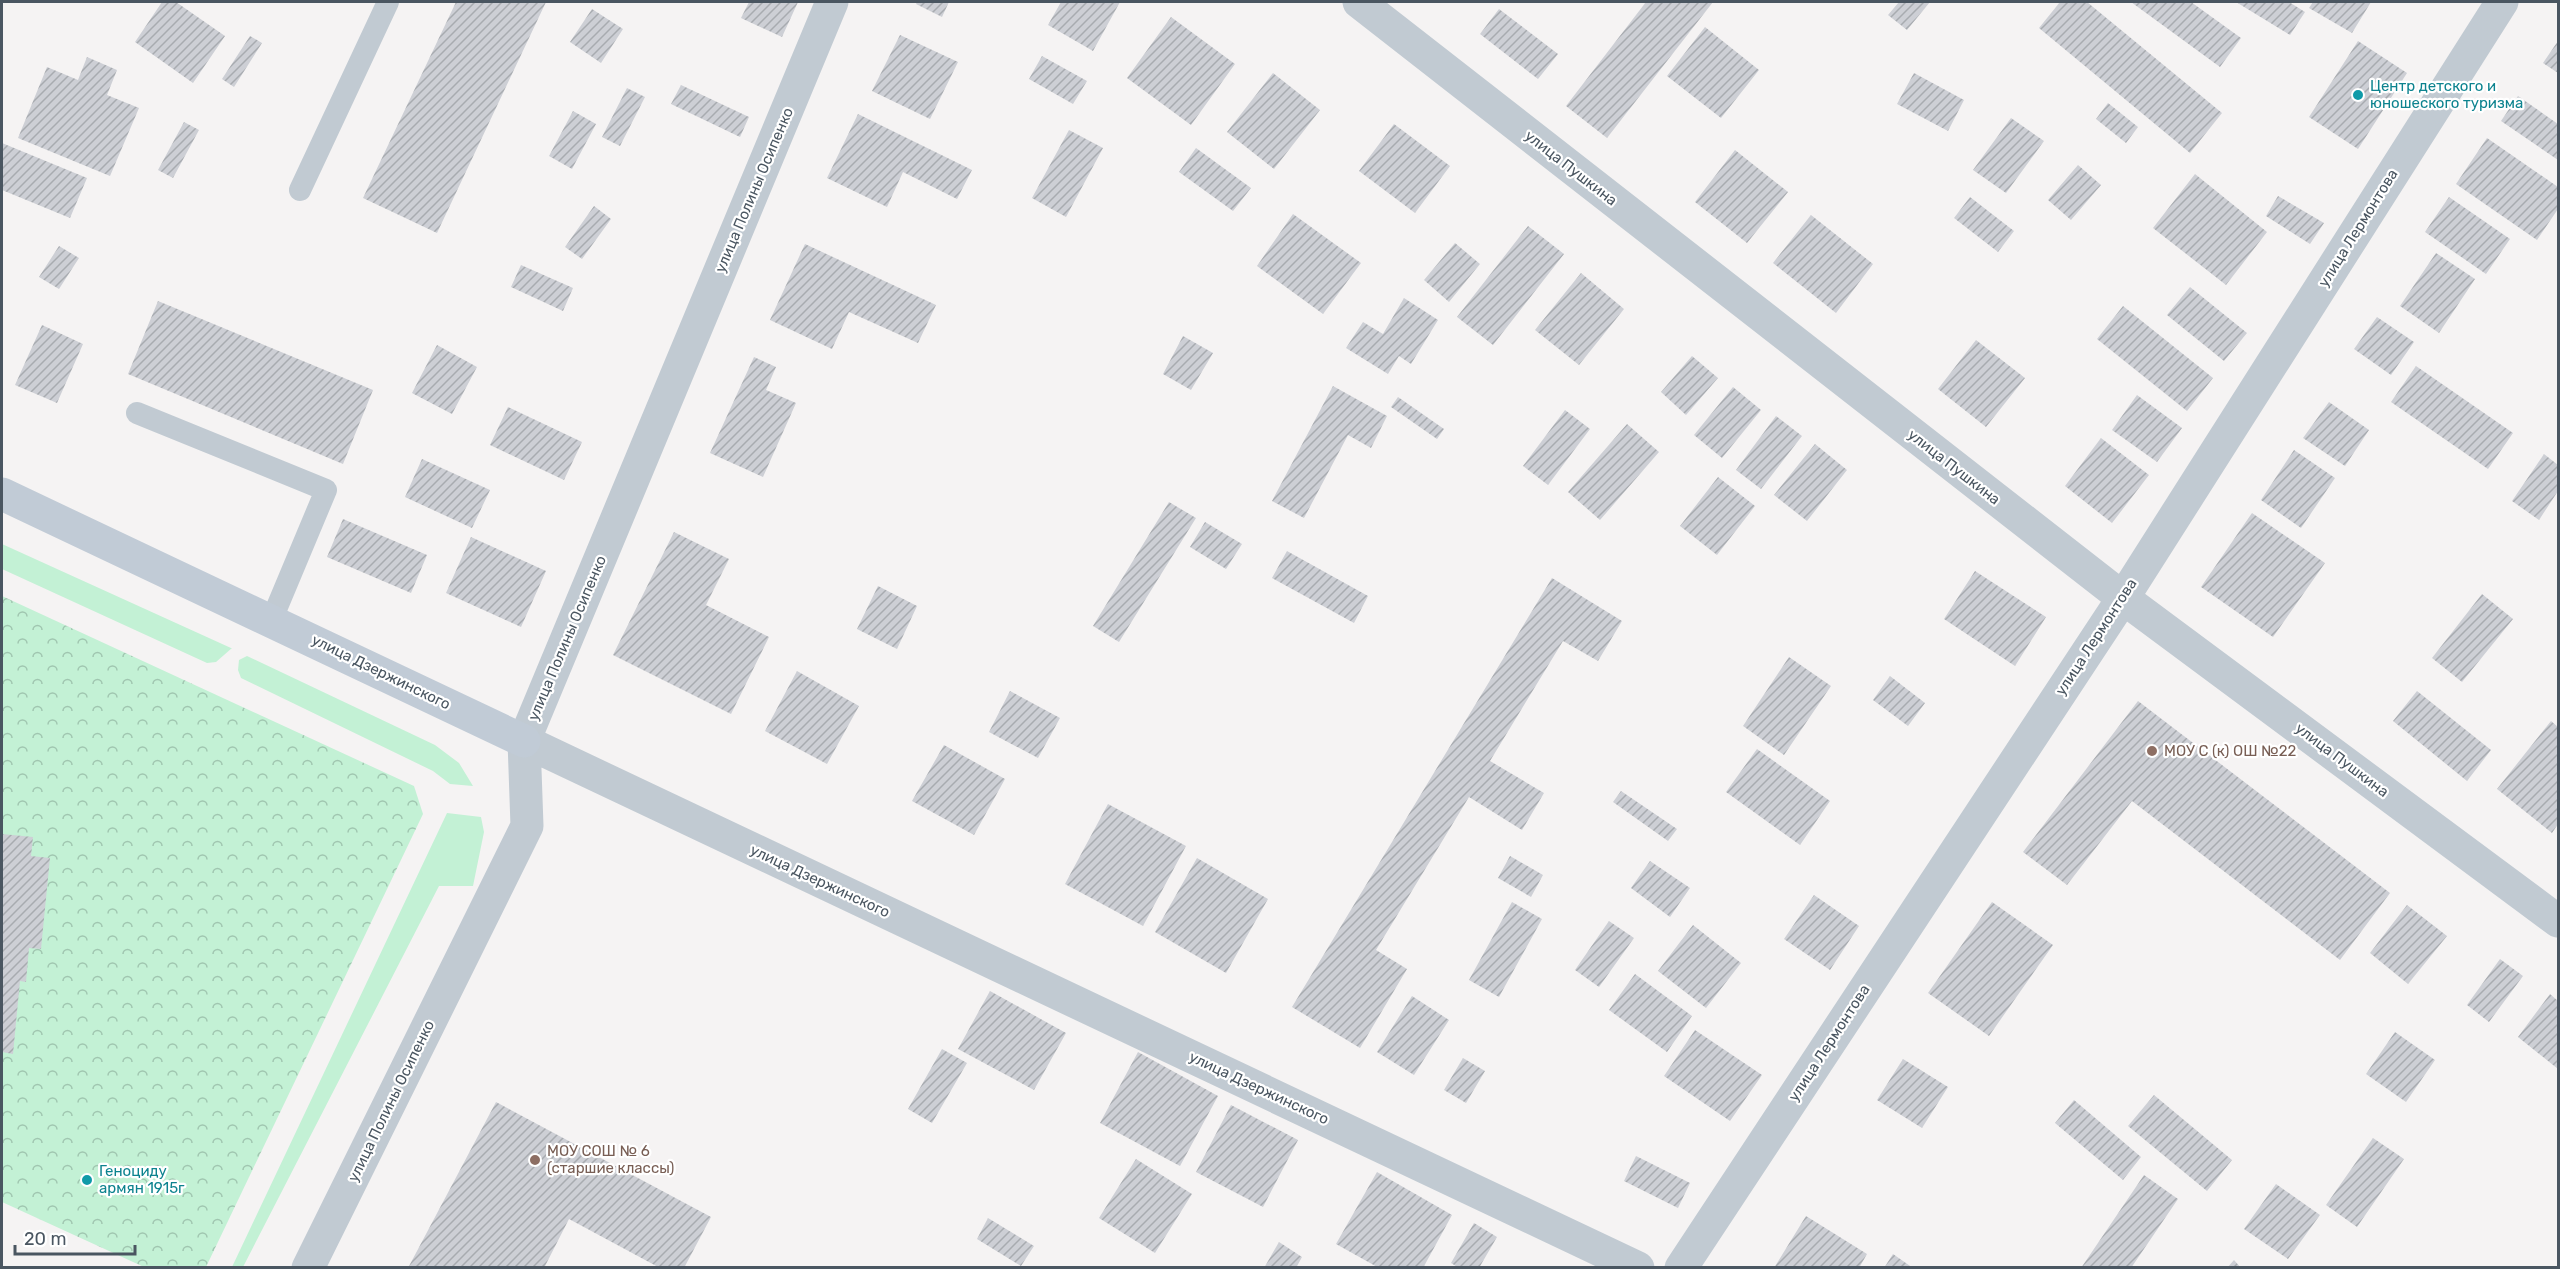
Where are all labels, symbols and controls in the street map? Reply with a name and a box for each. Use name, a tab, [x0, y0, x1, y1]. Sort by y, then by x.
place label: Центр детского и юношеского туризма	[2370, 77, 2523, 112]
marker: Центр детского и юношеского туризма	[2351, 88, 2365, 102]
street label: улица Полины Осипенко	[711, 105, 797, 275]
street label: улица Пушкина	[1521, 126, 1621, 210]
street label: улица Лермонтова	[2314, 166, 2402, 290]
street label: улица Пушкина	[1904, 425, 2004, 509]
street label: улица Полины Осипенко	[524, 553, 610, 723]
street label: улица Лермонтова	[2051, 575, 2141, 699]
street label: улица Дзержинского	[309, 631, 453, 713]
street label: улица Пушкина	[2292, 719, 2392, 801]
place label: МОУ С (к) ОШ №22	[2164, 742, 2296, 760]
marker: МОУ С (к) ОШ №22	[2145, 744, 2159, 758]
street label: улица Дзержинского	[747, 841, 893, 921]
street label: улица Лермонтова	[1784, 981, 1874, 1105]
street label: улица Полины Осипенко	[344, 1017, 438, 1185]
street label: улица Дзержинского	[1186, 1048, 1332, 1128]
place label: МОУ СОШ № 6 (старшие классы)	[547, 1142, 674, 1177]
marker: МОУ СОШ № 6 (старшие классы)	[528, 1153, 542, 1167]
place label: Геноциду армян 1915г	[99, 1162, 185, 1197]
marker: Геноциду армян 1915г	[80, 1173, 94, 1187]
scale bar	[15, 1218, 135, 1256]
text: 20 m	[24, 1228, 66, 1250]

